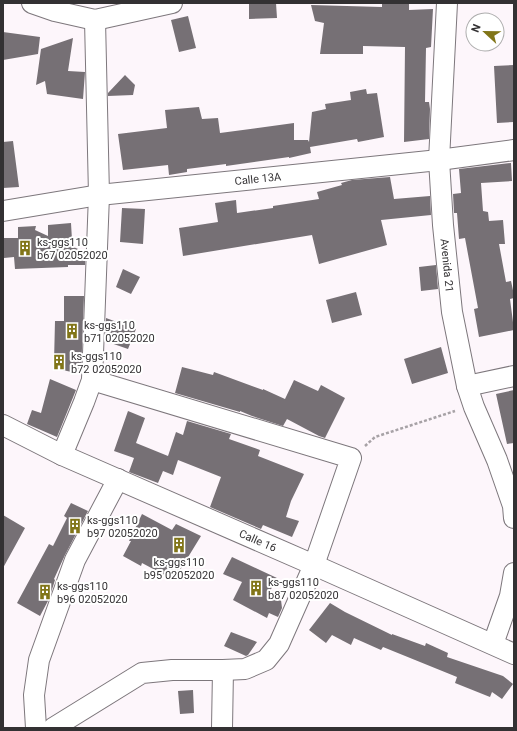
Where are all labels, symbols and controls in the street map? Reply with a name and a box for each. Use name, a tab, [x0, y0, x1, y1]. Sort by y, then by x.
north arrow	[465, 12, 505, 52]
text: N	[469, 22, 484, 34]
street label: Calle 13A	[234, 170, 283, 188]
place label: ks-ggs110 b67 02052020	[37, 236, 108, 262]
street label: Avenida 21	[438, 238, 456, 293]
building icon: ks-ggs110 b67 02052020	[16, 239, 34, 257]
place label: ks-ggs110 b71 02052020	[84, 319, 155, 345]
building icon: ks-ggs110 b71 02052020	[63, 322, 81, 340]
place label: ks-ggs110 b72 02052020	[71, 350, 142, 376]
building icon: ks-ggs110 b72 02052020	[50, 353, 68, 371]
place label: ks-ggs110 b97 02052020	[87, 514, 158, 540]
building icon: ks-ggs110 b97 02052020	[66, 517, 84, 535]
street label: Calle 16	[237, 527, 279, 554]
building icon: ks-ggs110 b95 02052020	[170, 536, 188, 554]
place label: ks-ggs110 b95 02052020	[144, 556, 214, 582]
place label: ks-ggs110 b87 02052020	[268, 576, 339, 602]
building icon: ks-ggs110 b87 02052020	[247, 579, 265, 597]
place label: ks-ggs110 b96 02052020	[57, 580, 128, 606]
building icon: ks-ggs110 b96 02052020	[36, 583, 54, 601]

